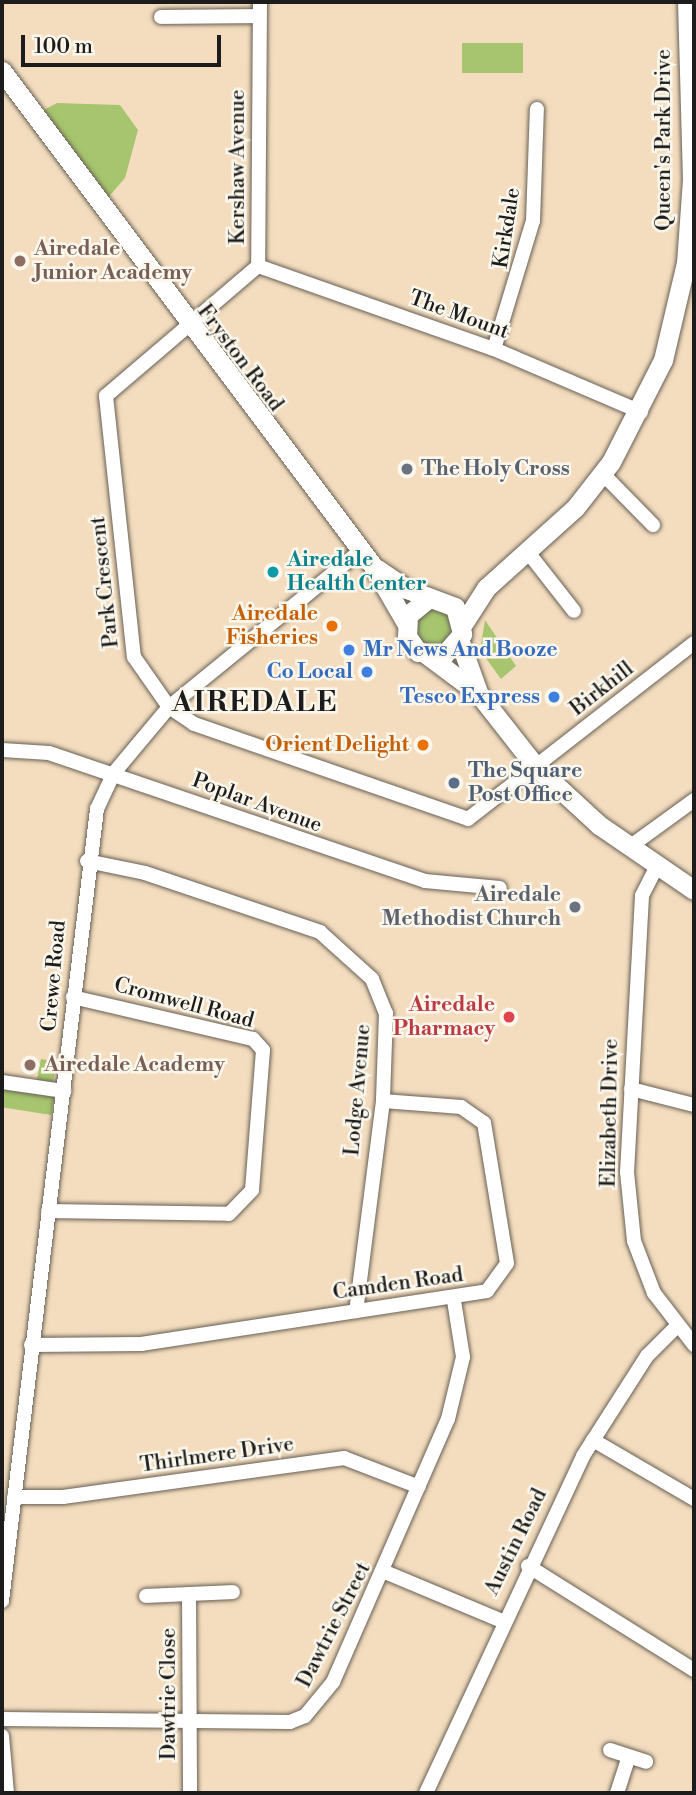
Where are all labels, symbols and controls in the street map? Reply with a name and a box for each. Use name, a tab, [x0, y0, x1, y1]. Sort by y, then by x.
scale bar	[24, 21, 224, 65]
text: 100 m	[34, 34, 93, 60]
street label: Queen's Park Drive	[651, 49, 677, 231]
street label: Kershaw Avenue	[225, 89, 251, 245]
street label: Kirkdale	[488, 186, 526, 270]
place label: Airedale Junior Academy	[34, 236, 192, 286]
marker: Airedale Junior Academy	[12, 253, 28, 269]
street label: The Mount	[406, 285, 512, 345]
street label: Fryston Road	[192, 300, 288, 416]
place label: The Holy Cross	[421, 456, 570, 482]
marker: The Holy Cross	[399, 461, 415, 477]
street label: Park Crescent	[86, 515, 124, 649]
place label: Airedale Health Center	[287, 547, 427, 597]
marker: Airedale Health Center	[265, 564, 281, 580]
place label: Airedale Fisheries	[226, 601, 318, 651]
marker: Airedale Fisheries	[324, 618, 340, 634]
place label: Mr News And Booze	[363, 637, 558, 663]
marker: Mr News And Booze	[341, 642, 357, 658]
street label: Birkhill	[565, 656, 639, 722]
place label: Co Local	[266, 659, 353, 685]
marker: Co Local	[359, 664, 375, 680]
place label: Tesco Express	[400, 684, 540, 710]
district label: AIREDALE	[173, 686, 337, 720]
marker: Tesco Express	[546, 689, 562, 705]
place label: Orient Delight	[265, 732, 409, 758]
marker: Orient Delight	[415, 737, 431, 753]
place label: The Square Post Office	[468, 758, 582, 808]
street label: Poplar Avenue	[189, 768, 325, 838]
marker: The Square Post Office	[446, 775, 462, 791]
place label: Airedale Methodist Church	[382, 882, 561, 932]
marker: Airedale Methodist Church	[567, 899, 583, 915]
street label: Crewe Road	[37, 919, 71, 1033]
street label: Cromwell Road	[111, 972, 257, 1034]
place label: Airedale Pharmacy	[393, 992, 495, 1042]
marker: Airedale Pharmacy	[501, 1009, 517, 1025]
street label: Lodge Avenue	[340, 1023, 376, 1157]
street label: Elizabeth Drive	[596, 1038, 624, 1188]
place label: Airedale Academy	[44, 1052, 225, 1078]
marker: Airedale Academy	[22, 1057, 38, 1073]
street label: Camden Road	[331, 1262, 465, 1306]
street label: Thirlmere Drive	[138, 1432, 296, 1478]
street label: Austin Road	[479, 1485, 553, 1599]
street label: Dawtrie Street	[292, 1558, 376, 1692]
street label: Dawtrie Close	[156, 1628, 182, 1760]

